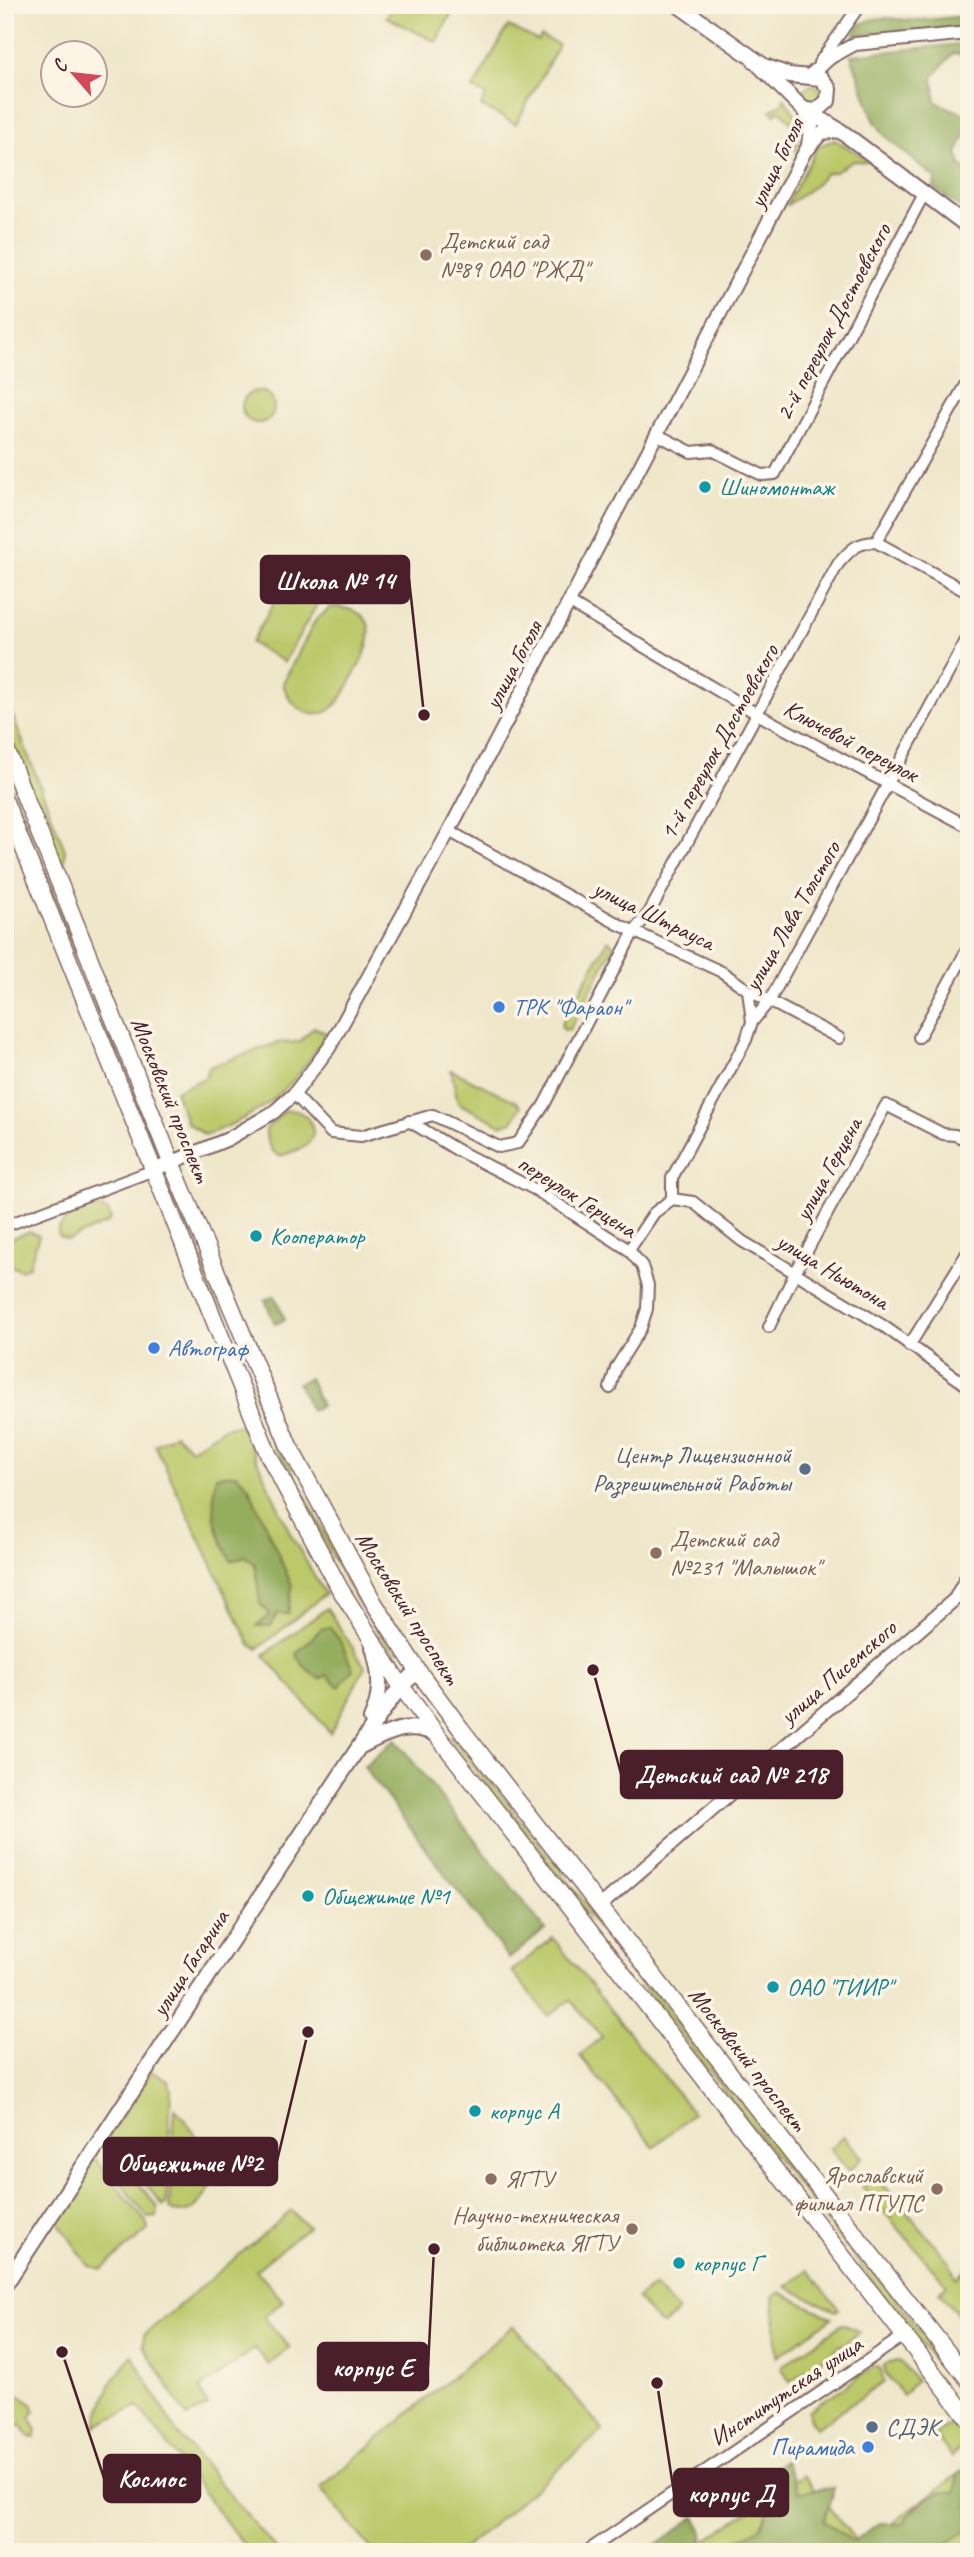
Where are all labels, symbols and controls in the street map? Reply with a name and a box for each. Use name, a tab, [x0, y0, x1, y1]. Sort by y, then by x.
north arrow	[38, 38, 108, 108]
text: С	[47, 54, 74, 76]
street label: улица Гоголя	[741, 112, 811, 214]
street label: 2-й переулок Достоевского	[768, 217, 898, 426]
place label: Детский сад №89 ОАО "РЖД"	[440, 226, 594, 284]
marker: Детский сад №89 ОАО "РЖД"	[418, 247, 434, 263]
place label: Шиномонтаж	[719, 472, 836, 502]
marker: Шиномонтаж	[697, 479, 713, 495]
callout: Школа № 14	[261, 556, 409, 603]
text: Школа № 14	[275, 564, 398, 597]
street label: улица Гоголя	[476, 614, 550, 716]
street label: 1-й переулок Достоевского	[653, 638, 786, 845]
street label: Ключевой переулок	[779, 693, 925, 790]
street label: улица Льва Толстого	[736, 834, 848, 998]
street label: улица Штрауса	[587, 872, 721, 958]
place label: ТРК "Фараон"	[513, 992, 633, 1022]
marker: ТРК "Фараон"	[491, 999, 507, 1015]
street label: Московский проспект	[124, 1013, 218, 1188]
street label: улица Герцена	[786, 1110, 870, 1228]
street label: переулок Герцена	[512, 1148, 643, 1245]
place label: Кооператор	[270, 1221, 366, 1251]
street label: улица Ньютона	[770, 1225, 896, 1317]
marker: Кооператор	[248, 1228, 264, 1244]
place label: Автограф	[168, 1333, 249, 1363]
marker: Автограф	[146, 1340, 162, 1356]
place label: Центр Лицензионной Разрешительной Работы	[593, 1440, 793, 1499]
marker: Центр Лицензионной Разрешительной Работы	[797, 1461, 813, 1477]
place label: Детский сад №231 "Малышок"	[670, 1524, 826, 1582]
street label: Московский проспект	[349, 1526, 468, 1691]
marker: Детский сад №231 "Малышок"	[648, 1545, 664, 1561]
street label: улица Писемского	[772, 1612, 904, 1732]
callout: Детский сад № 218	[621, 1751, 842, 1798]
text: Детский сад № 218	[635, 1758, 831, 1791]
place label: Общежитие №1	[322, 1881, 451, 1911]
marker: Общежитие №1	[300, 1888, 316, 1904]
street label: улица Гагарина	[143, 1903, 236, 2024]
place label: ОАО "ТИИР"	[787, 1972, 898, 2002]
marker: ОАО "ТИИР"	[765, 1979, 781, 1995]
street label: Московский проспект	[682, 1981, 814, 2138]
place label: корпус А	[489, 2096, 560, 2126]
marker: корпус А	[467, 2103, 483, 2119]
callout: Общежитие №2	[104, 2138, 277, 2185]
text: Общежитие №2	[117, 2146, 265, 2179]
place label: Ярославский филиал ПГУПС	[794, 2160, 925, 2218]
place label: ЯГТУ	[505, 2164, 557, 2194]
marker: ЯГТУ	[483, 2171, 499, 2187]
marker: Ярославский филиал ПГУПС	[929, 2181, 945, 2197]
place label: Научно-техническая библиотека ЯГТУ	[452, 2200, 622, 2258]
marker: Научно-техническая библиотека ЯГТУ	[624, 2221, 640, 2237]
place label: корпус Г	[693, 2248, 767, 2278]
marker: корпус Г	[671, 2255, 687, 2271]
street label: Институтская улица	[704, 2328, 869, 2453]
callout: корпус Е	[318, 2343, 428, 2390]
text: корпус Е	[332, 2351, 417, 2384]
place label: СДЭК	[886, 2412, 944, 2442]
marker: СДЭК	[864, 2419, 880, 2435]
place label: Пирамида	[771, 2432, 856, 2462]
marker: Пирамида	[860, 2439, 876, 2455]
callout: Космос	[104, 2455, 200, 2502]
text: Космос	[118, 2462, 186, 2495]
callout: корпус Д	[674, 2469, 788, 2516]
text: корпус Д	[688, 2477, 777, 2510]

